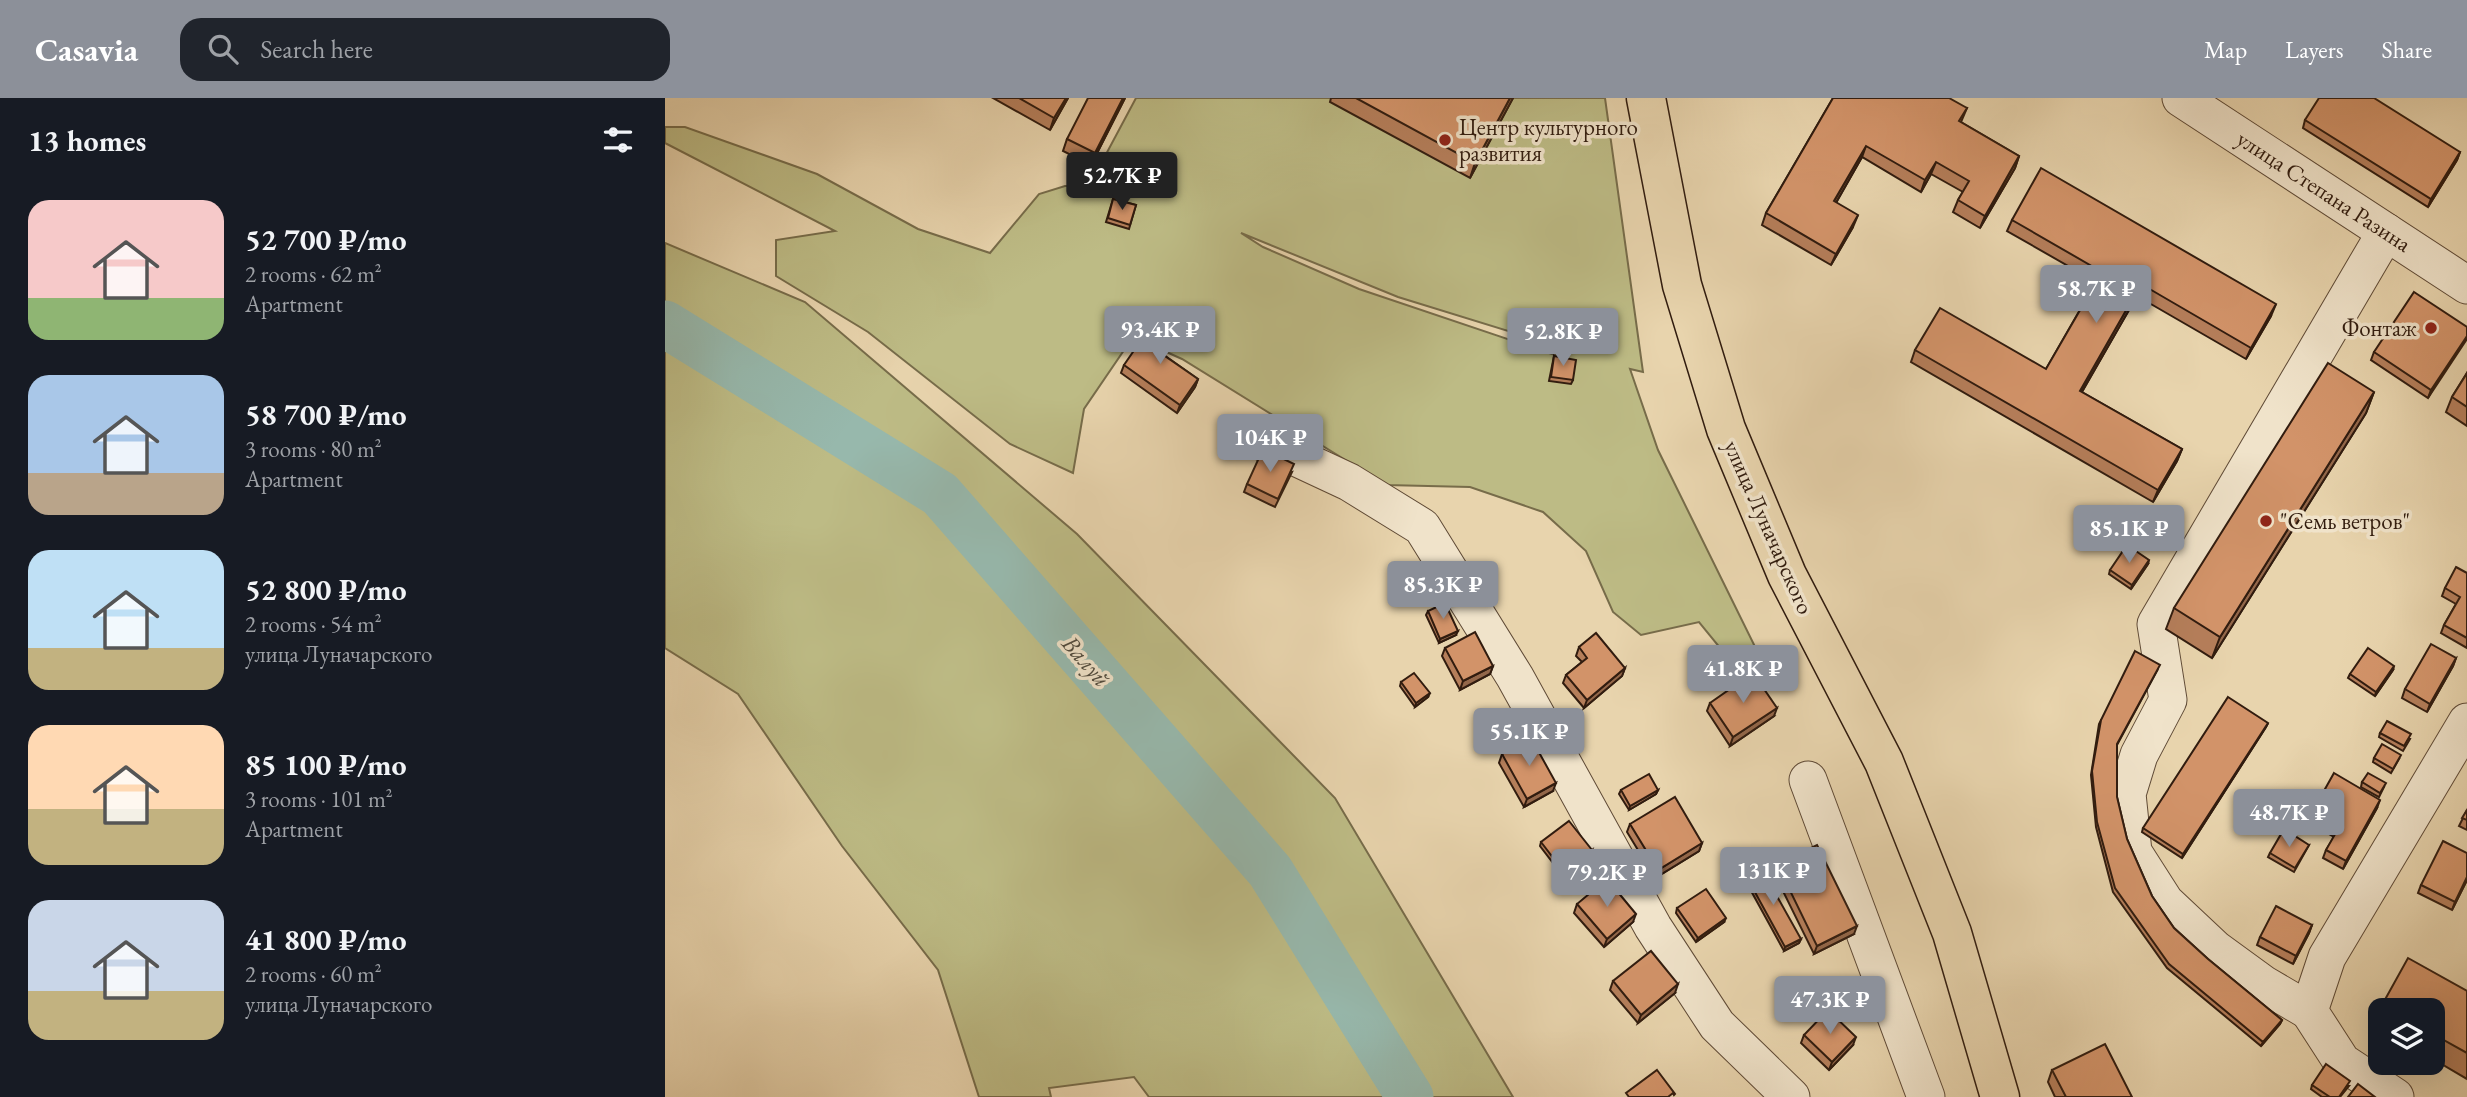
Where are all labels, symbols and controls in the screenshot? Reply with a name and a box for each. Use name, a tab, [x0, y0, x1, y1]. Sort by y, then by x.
search box	[180, 18, 670, 81]
text: Casavia	[35, 28, 138, 71]
icon: search	[204, 30, 242, 68]
text: Search here	[260, 32, 373, 66]
text: Map	[2204, 34, 2247, 65]
text: Layers	[2285, 34, 2344, 65]
text: Share	[2382, 34, 2432, 65]
place label: Центр культурного развития	[1459, 112, 1638, 168]
text: 13 homes	[28, 121, 146, 160]
icon: filters	[599, 121, 637, 159]
street label: улица Степана Разина	[2231, 123, 2418, 259]
marker: Центр культурного развития	[1437, 132, 1453, 148]
pin: 52.7K ₽	[1057, 152, 1187, 212]
text: 52.7K ₽	[1082, 160, 1162, 190]
text: 52 700 ₽/mo	[245, 220, 407, 259]
icon: home	[84, 228, 168, 312]
text: 2 rooms · 62 m²	[245, 259, 382, 289]
pin: 58.7K ₽	[2031, 266, 2161, 325]
text: 58.7K ₽	[2056, 273, 2136, 303]
text: Apartment	[245, 289, 343, 319]
pin: 93.4K ₽	[1095, 306, 1225, 366]
pin: 52.8K ₽	[1498, 308, 1628, 368]
place label: Фонтаж	[2342, 313, 2417, 343]
text: 93.4K ₽	[1120, 314, 1200, 344]
text: 52.8K ₽	[1523, 316, 1603, 346]
marker: Фонтаж	[2423, 320, 2439, 336]
text: 58 700 ₽/mo	[245, 395, 407, 434]
icon: home	[84, 403, 168, 487]
pin: 104K ₽	[1213, 414, 1327, 474]
text: 104K ₽	[1233, 422, 1307, 452]
text: 3 rooms · 80 m²	[245, 434, 382, 464]
street label: улица Луначарского	[1717, 435, 1821, 619]
text: Apartment	[245, 464, 343, 494]
pin: 85.1K ₽	[2064, 505, 2194, 565]
place label: "Семь ветров"	[2280, 506, 2410, 536]
text: 85.1K ₽	[2089, 513, 2169, 543]
marker: "Семь ветров"	[2258, 513, 2274, 529]
pin: 85.3K ₽	[1378, 561, 1508, 621]
text: 85.3K ₽	[1403, 569, 1483, 599]
text: 52 800 ₽/mo	[245, 570, 407, 609]
icon: home	[84, 578, 168, 662]
text: 2 rooms · 54 m²	[245, 609, 382, 639]
water label: Валуй	[1055, 628, 1117, 693]
text: улица Луначарского	[245, 639, 432, 669]
pin: 41.8K ₽	[1678, 646, 1808, 705]
text: 41.8K ₽	[1703, 653, 1783, 683]
pin: 55.1K ₽	[1464, 708, 1594, 768]
text: 55.1K ₽	[1489, 716, 1569, 746]
text: 85 100 ₽/mo	[245, 745, 407, 784]
icon: home	[84, 753, 168, 837]
text: 3 rooms · 101 m²	[245, 784, 393, 814]
pin: 48.7K ₽	[2224, 790, 2354, 849]
text: 48.7K ₽	[2249, 797, 2329, 827]
text: Apartment	[245, 814, 343, 844]
pin: 131K ₽	[1716, 848, 1830, 907]
pin: 79.2K ₽	[1542, 850, 1672, 909]
text: 131K ₽	[1736, 855, 1810, 885]
text: 79.2K ₽	[1567, 857, 1647, 887]
text: 41 800 ₽/mo	[245, 920, 407, 959]
icon: home	[84, 928, 168, 1012]
text: 2 rooms · 60 m²	[245, 959, 382, 989]
pin: 47.3K ₽	[1765, 976, 1895, 1036]
text: 47.3K ₽	[1790, 984, 1870, 1014]
text: улица Луначарского	[245, 989, 432, 1019]
map controls	[2368, 998, 2445, 1075]
button: layers	[2368, 998, 2445, 1075]

